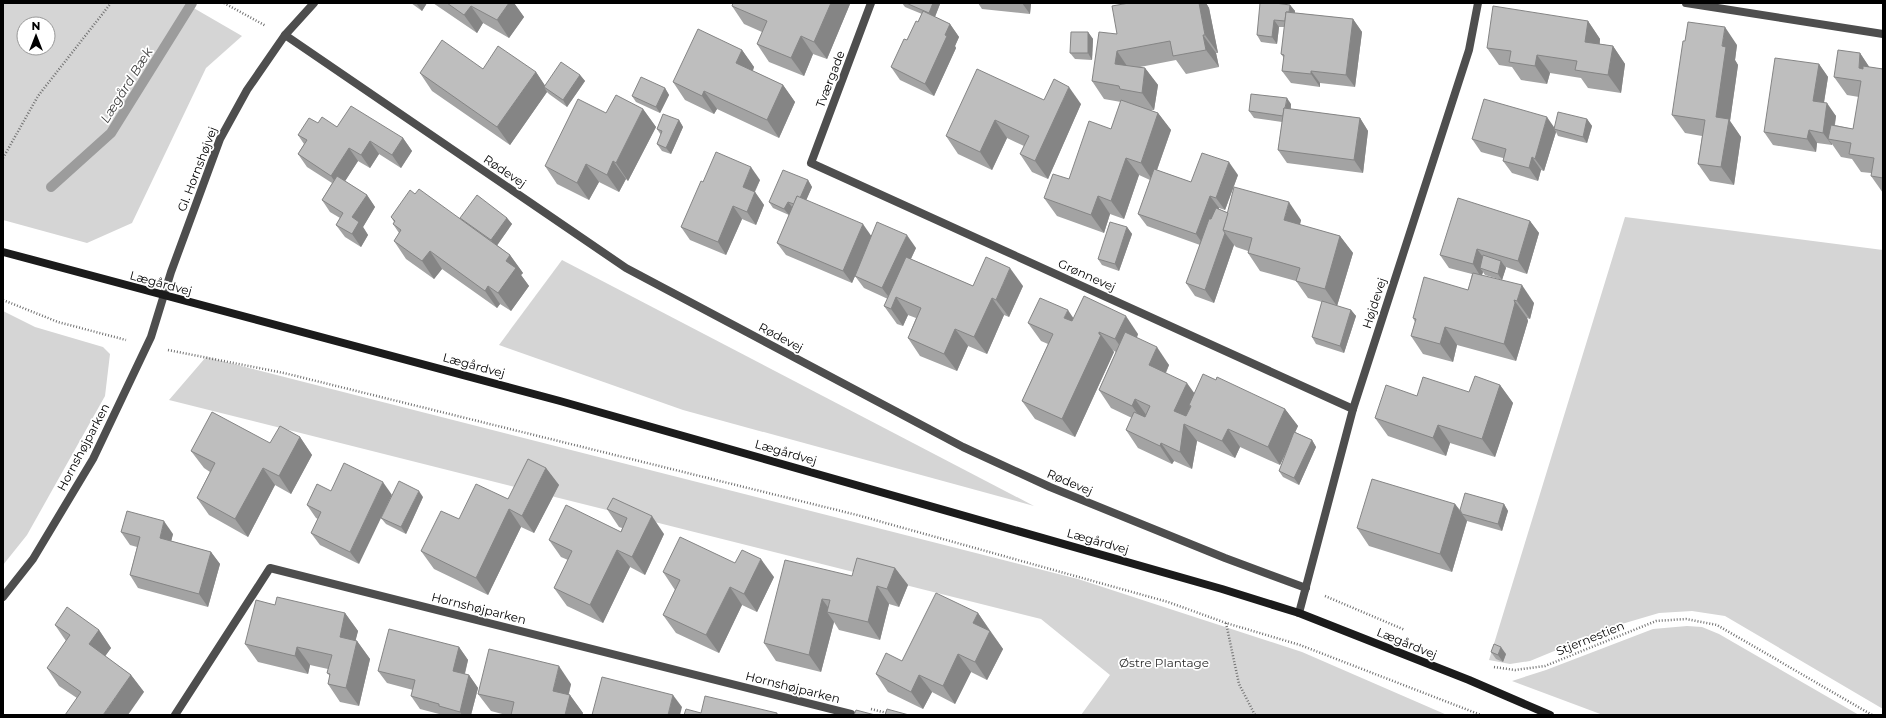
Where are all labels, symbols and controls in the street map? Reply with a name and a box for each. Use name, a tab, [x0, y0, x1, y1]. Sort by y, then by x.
north arrow	[16, 16, 56, 56]
text: N	[32, 19, 40, 33]
water label: Lægård Bæk	[96, 43, 156, 126]
street label: Tværgade	[812, 48, 848, 110]
street label: Gl. Hornshøjvej	[174, 124, 220, 214]
street label: Rødevej	[481, 151, 529, 191]
street label: Grønnevej	[1056, 256, 1118, 294]
street label: Lægårdvej	[128, 268, 194, 298]
street label: Højdevej	[1359, 276, 1389, 330]
street label: Rødevej	[756, 319, 806, 355]
street label: Lægårdvej	[441, 350, 507, 380]
street label: Hornshøjparken	[54, 401, 112, 493]
street label: Lægårdvej	[753, 436, 819, 468]
street label: Rødevej	[1045, 466, 1095, 498]
street label: Lægårdvej	[1065, 525, 1131, 557]
street label: Hornshøjparken	[430, 589, 528, 627]
street label: Stjernestien	[1554, 618, 1626, 658]
street label: Lægårdvej	[1375, 624, 1439, 662]
park label: Østre Plantage	[1119, 655, 1209, 670]
street label: Hornshøjparken	[744, 668, 842, 706]

